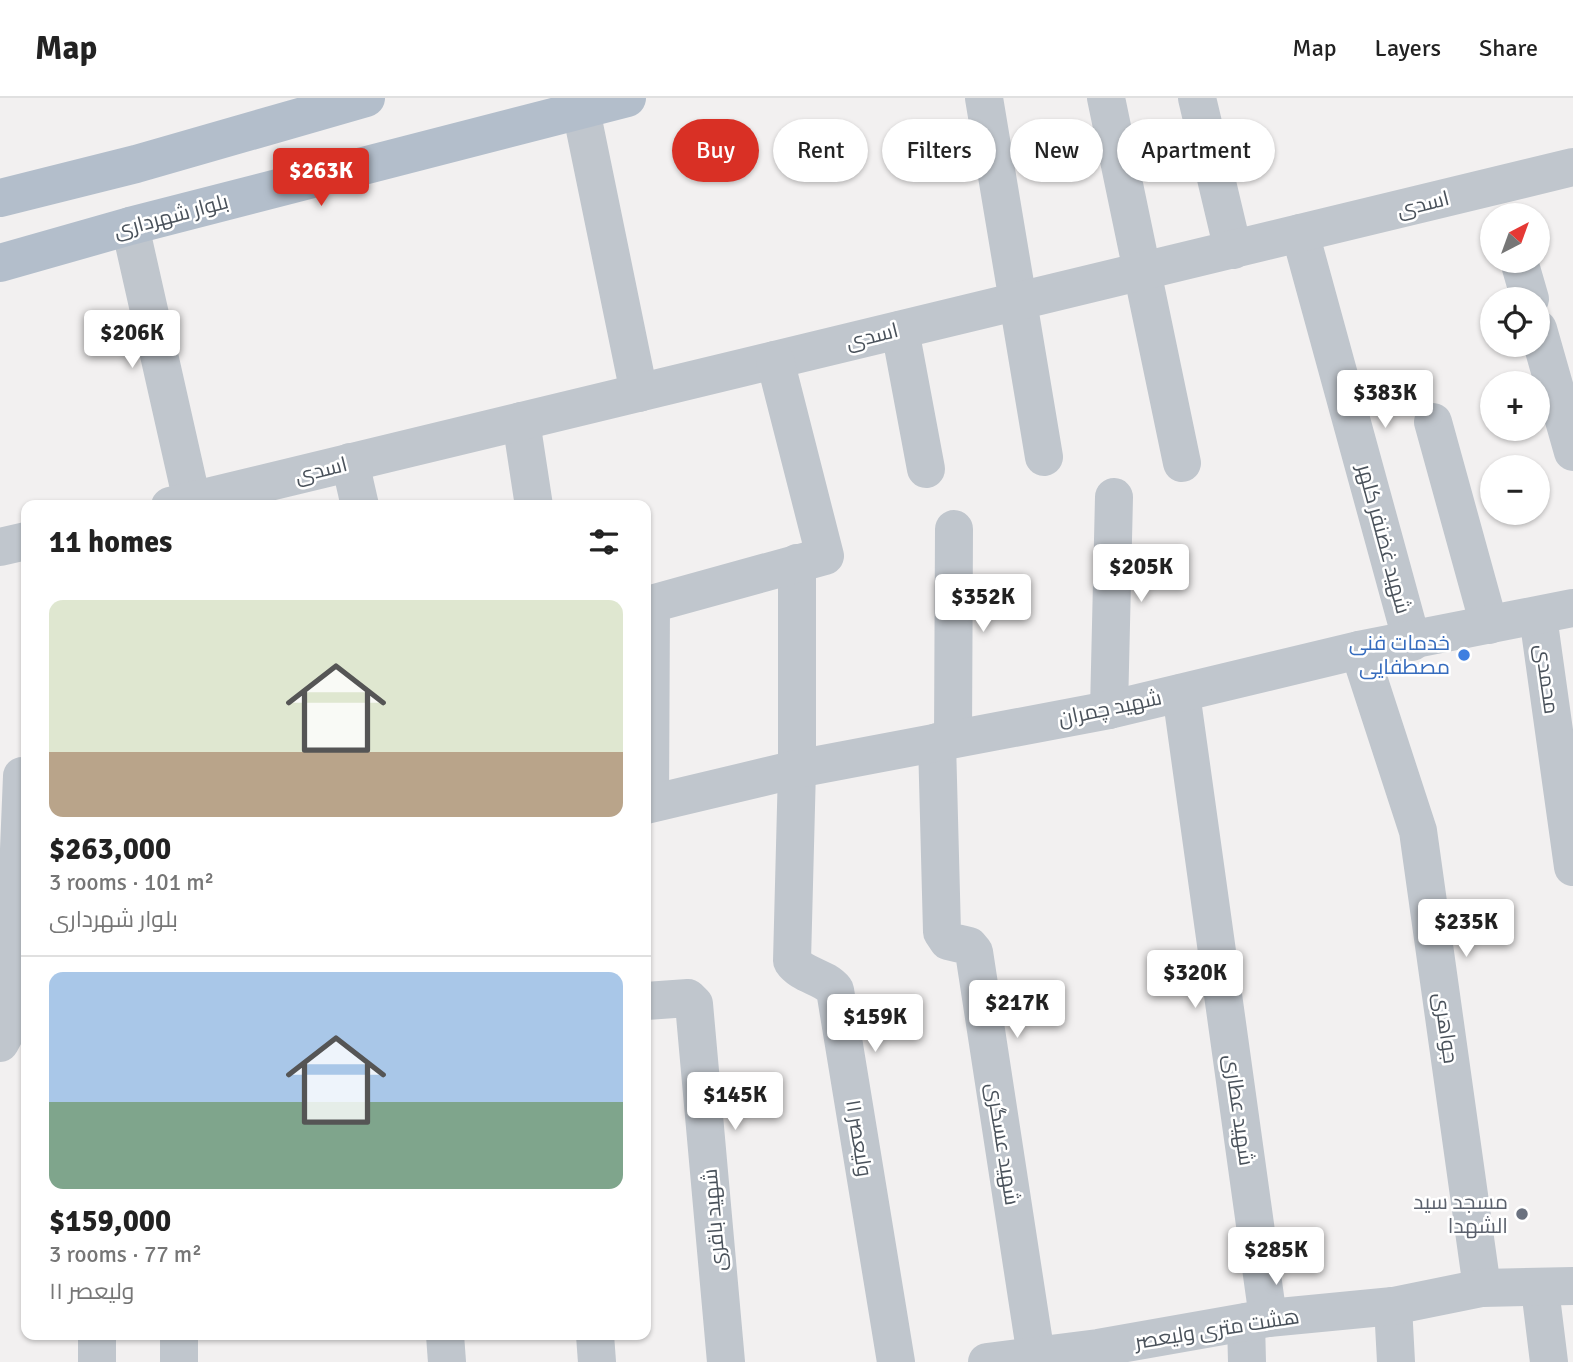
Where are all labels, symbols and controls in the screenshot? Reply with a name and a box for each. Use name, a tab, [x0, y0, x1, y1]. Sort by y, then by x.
text: Map	[35, 28, 97, 69]
text: Map	[1292, 33, 1337, 63]
text: Layers	[1375, 33, 1441, 63]
text: Share	[1479, 33, 1538, 63]
chip: Buy	[672, 119, 759, 182]
chip: Rent	[773, 119, 868, 182]
chip: Filters	[882, 119, 996, 182]
chip: New	[1010, 119, 1103, 182]
chip: Apartment	[1117, 119, 1275, 182]
pin: $263K	[272, 148, 370, 208]
text: $263K	[289, 156, 353, 185]
street label: اسدی	[1394, 185, 1452, 223]
street label: بلوار شهرداری	[111, 188, 231, 244]
north arrow	[1480, 203, 1550, 273]
map controls	[1480, 203, 1550, 525]
button: locate	[1480, 287, 1550, 357]
pin: $206K	[83, 310, 181, 370]
street label: اسدی	[843, 317, 901, 355]
text: $206K	[100, 318, 164, 347]
pin: $383K	[1336, 370, 1434, 430]
button: +	[1480, 371, 1550, 441]
text: $383K	[1353, 378, 1417, 407]
street label: اسدی	[292, 451, 350, 489]
button: −	[1480, 455, 1550, 525]
street label: شهید غضنفر کلهر	[1351, 460, 1416, 617]
icon: filters	[585, 523, 623, 561]
text: 11 homes	[49, 524, 172, 561]
pin: $205K	[1092, 545, 1190, 604]
text: $205K	[1109, 552, 1173, 581]
pin: $352K	[934, 574, 1032, 634]
text: $352K	[951, 582, 1015, 611]
place label: خدمات فنی مصطفایی	[1349, 630, 1450, 680]
street label: محمدی	[1529, 642, 1565, 716]
icon: home	[273, 645, 399, 771]
marker: خدمات فنی مصطفایی	[1456, 647, 1472, 663]
street label: شهید چمران	[1056, 684, 1164, 733]
text: $263,000	[49, 831, 171, 868]
text: 3 rooms · 101 m²	[49, 868, 214, 897]
pin: $235K	[1417, 900, 1515, 959]
text: بلوار شهرداری	[49, 905, 178, 934]
text: $235K	[1434, 907, 1498, 936]
pin: $320K	[1146, 950, 1244, 1010]
text: $320K	[1163, 958, 1227, 987]
pin: $217K	[968, 981, 1066, 1040]
text: $217K	[985, 988, 1049, 1017]
street label: جواهری	[1428, 991, 1464, 1065]
pin: $159K	[826, 995, 924, 1054]
text: $159K	[843, 1002, 907, 1031]
icon: home	[273, 1017, 399, 1143]
street label: شهید عطاری	[1218, 1053, 1260, 1167]
pin: $145K	[686, 1072, 784, 1132]
text: $145K	[703, 1080, 767, 1109]
street label: شهید عسگری	[980, 1081, 1026, 1207]
street label: ولیعصر ۱۱	[840, 1098, 878, 1178]
street label: شهید باقری	[697, 1168, 731, 1272]
place label: مسجد سید الشهدا	[1413, 1189, 1508, 1239]
text: $159,000	[49, 1203, 171, 1240]
marker: مسجد سید الشهدا	[1514, 1206, 1530, 1222]
pin: $285K	[1227, 1228, 1325, 1287]
text: $285K	[1244, 1235, 1308, 1264]
text: 3 rooms · 77 m²	[49, 1240, 202, 1269]
text: ولیعصر ۱۱	[49, 1277, 134, 1306]
street label: هشت متری ولیعصر	[1132, 1303, 1301, 1355]

